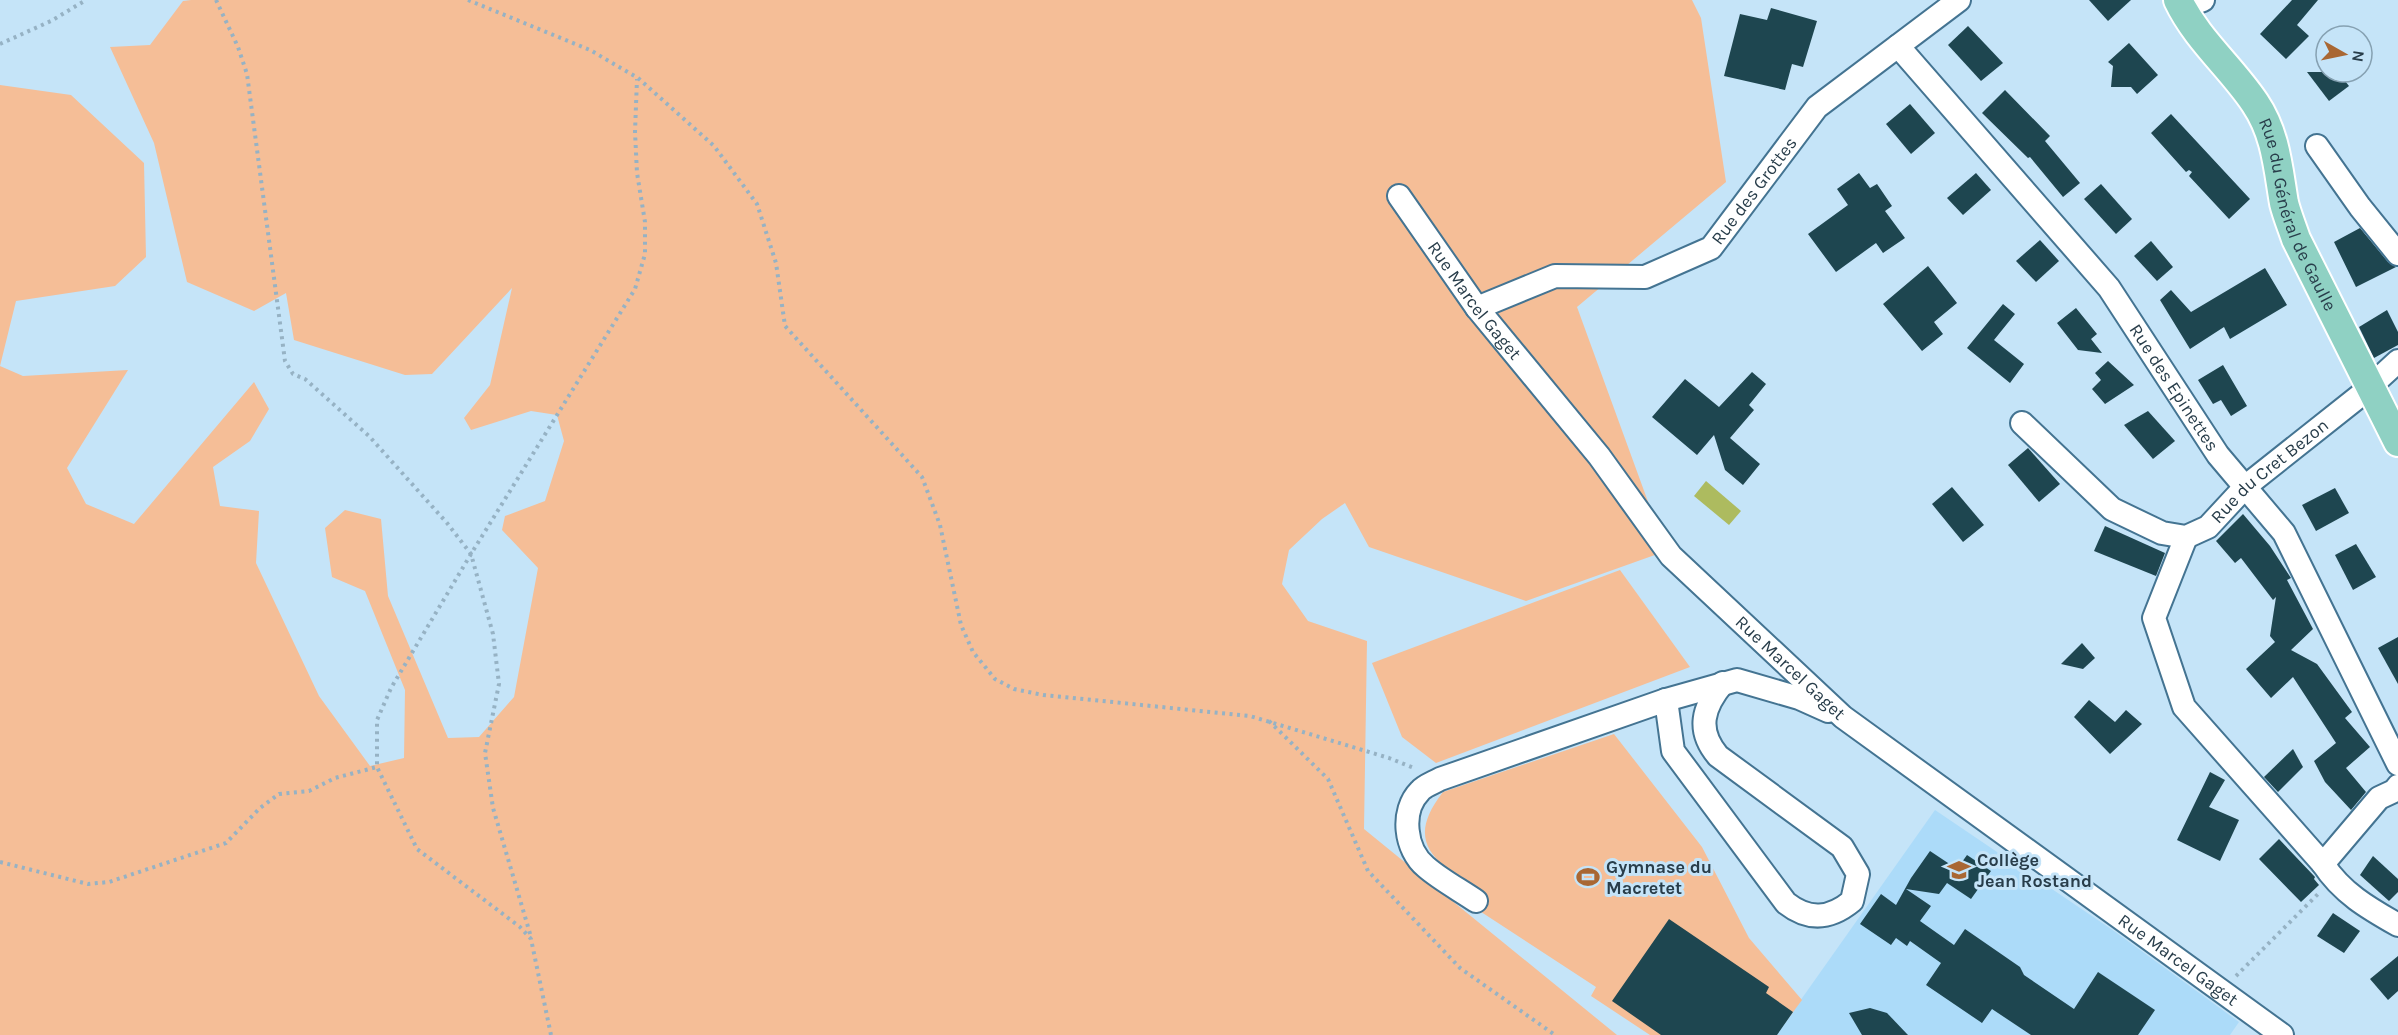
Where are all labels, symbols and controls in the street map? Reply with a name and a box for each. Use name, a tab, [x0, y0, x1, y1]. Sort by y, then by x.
north arrow	[2314, 24, 2374, 84]
text: N	[2348, 49, 2369, 63]
street label: Rue du Général de Gaulle	[2254, 114, 2341, 315]
street label: Rue des Grottes	[1706, 132, 1802, 249]
street label: Rue Marcel Gaget	[1423, 237, 1526, 364]
street label: Rue des Epinettes	[2124, 320, 2224, 455]
street label: Rue du Cret Bezon	[2206, 414, 2333, 528]
street label: Rue Marcel Gaget	[1731, 611, 1850, 725]
place label: Collège Jean Rostand	[1977, 849, 2092, 892]
place label: Gymnase du Macretet	[1606, 856, 1712, 899]
school or university icon: Collège Jean Rostand	[1946, 857, 1972, 883]
sports icon: Gymnase du Macretet	[1575, 864, 1601, 890]
street label: Rue Marcel Gaget	[2114, 909, 2243, 1011]

